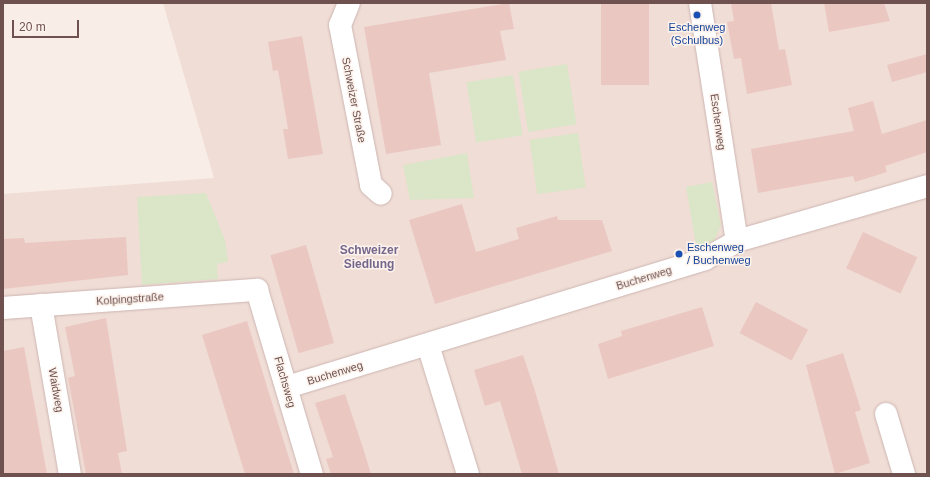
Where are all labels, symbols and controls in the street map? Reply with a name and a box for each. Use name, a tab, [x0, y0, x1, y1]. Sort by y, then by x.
marker: Eschenweg (Schulbus)	[692, 10, 702, 20]
scale bar	[14, 12, 81, 38]
text: 20 m	[19, 20, 46, 34]
place label: Eschenweg (Schulbus)	[669, 21, 725, 47]
street label: Schweizer Straße	[339, 56, 369, 144]
street label: Eschenweg	[708, 93, 728, 151]
place label: Eschenweg / Buchenweg	[687, 241, 751, 267]
district label: Schweizer Siedlung	[340, 244, 398, 272]
marker: Eschenweg / Buchenweg	[674, 249, 684, 259]
street label: Buchenweg	[615, 263, 673, 293]
street label: Kolpingstraße	[96, 290, 164, 308]
street label: Flachsweg	[271, 355, 299, 409]
street label: Buchenweg	[306, 358, 364, 388]
street label: Waidweg	[46, 367, 66, 413]

